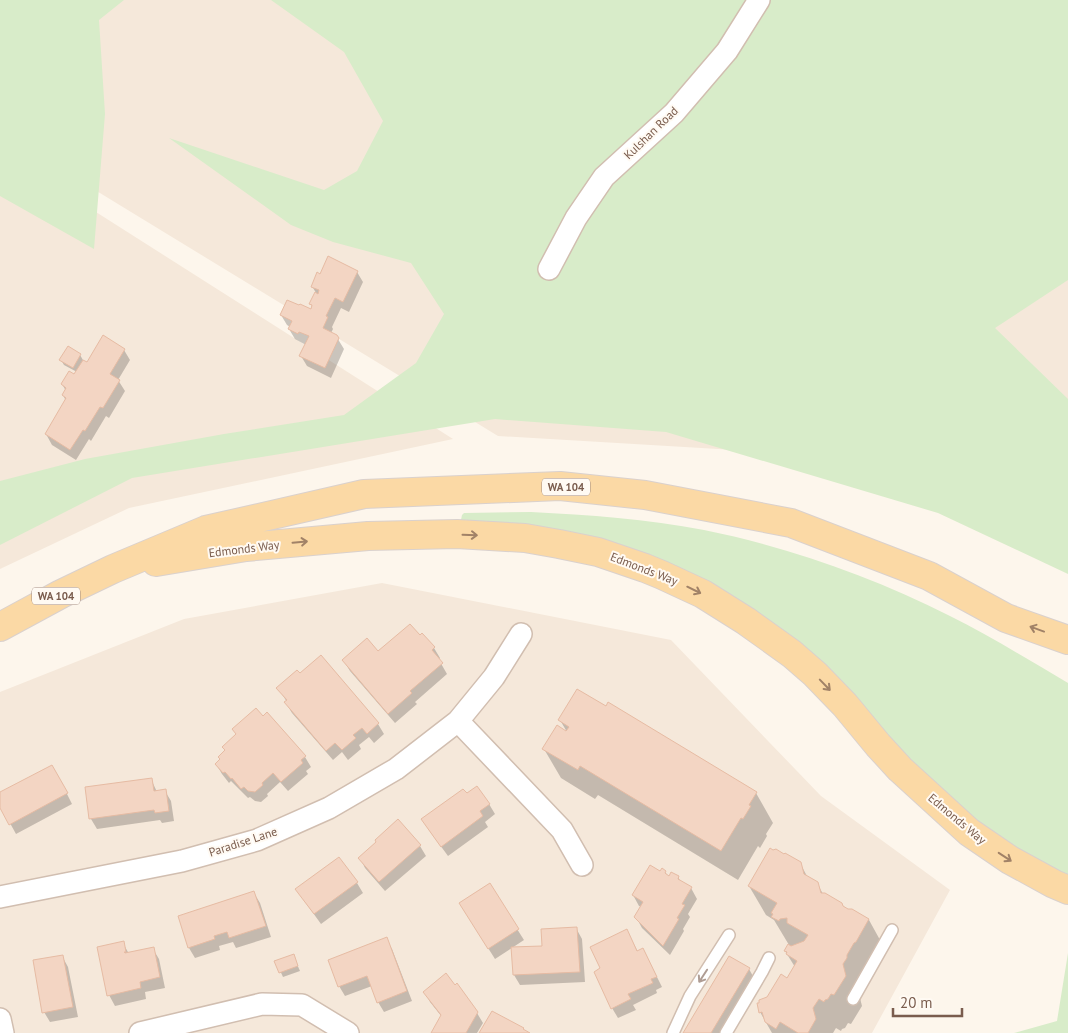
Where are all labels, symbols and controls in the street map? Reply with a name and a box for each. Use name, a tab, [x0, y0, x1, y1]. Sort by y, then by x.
street label: Kulshan Road	[620, 103, 681, 162]
road number: WA 104	[542, 478, 590, 496]
one-way arrow	[462, 530, 478, 539]
street label: Edmonds Way	[208, 537, 281, 560]
one-way arrow	[292, 538, 308, 547]
street label: Edmonds Way	[608, 549, 680, 588]
one-way arrow	[686, 586, 701, 595]
road number: WA 104	[32, 588, 80, 604]
one-way arrow	[1030, 624, 1045, 633]
one-way arrow	[819, 678, 831, 691]
street label: Edmonds Way	[925, 790, 990, 847]
street label: Paradise Lane	[207, 823, 279, 860]
one-way arrow	[998, 851, 1012, 862]
one-way arrow	[698, 969, 708, 983]
scale bar	[893, 986, 962, 1018]
text: 20 m	[900, 993, 933, 1012]

